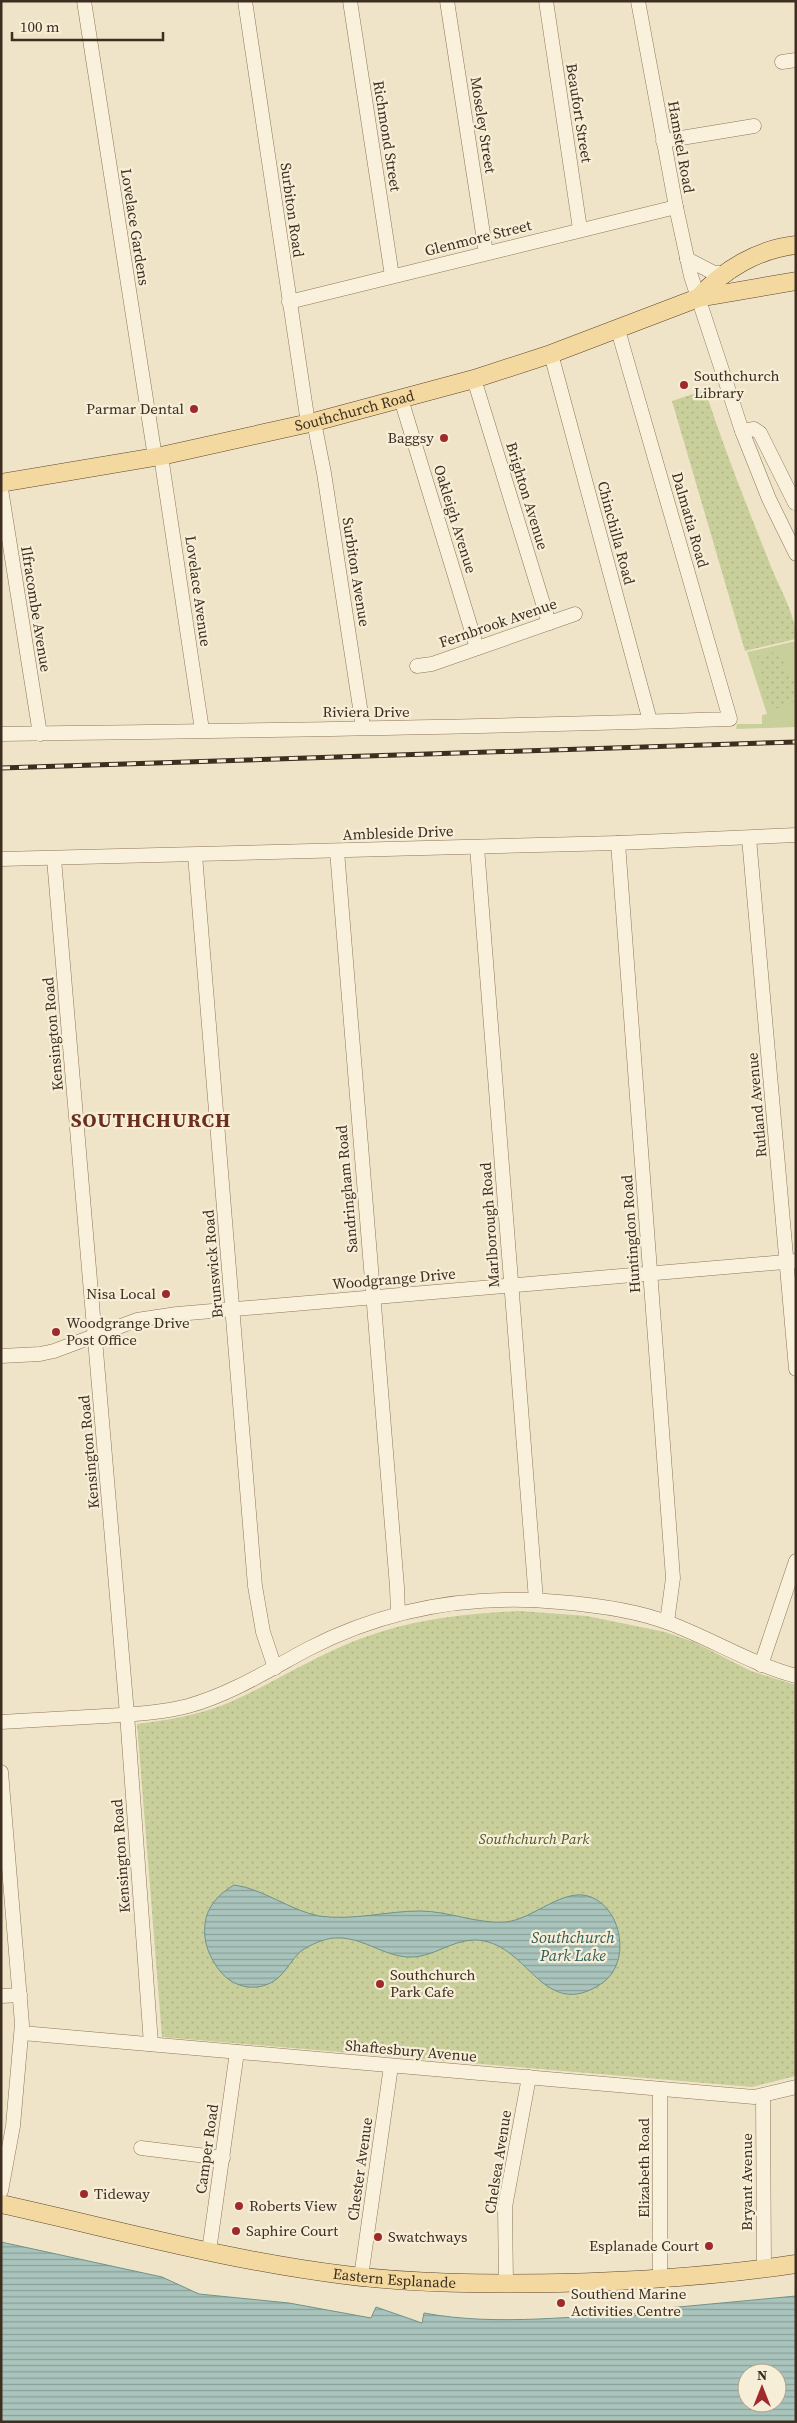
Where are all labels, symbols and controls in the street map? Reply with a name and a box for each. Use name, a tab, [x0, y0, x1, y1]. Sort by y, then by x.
scale bar	[12, 10, 164, 42]
text: 100 m	[20, 16, 60, 37]
street label: Beaufort Street	[561, 62, 598, 164]
street label: Moseley Street	[466, 75, 502, 175]
street label: Richmond Street	[368, 79, 407, 193]
street label: Hamstel Road	[663, 99, 700, 195]
street label: Surbiton Road	[275, 161, 310, 259]
street label: Lovelace Gardens	[116, 167, 155, 287]
street label: Glenmore Street	[422, 214, 534, 261]
place label: Southchurch Library	[694, 365, 780, 403]
marker: Southchurch Library	[678, 379, 690, 391]
street label: Southchurch Road	[292, 384, 417, 436]
place label: Parmar Dental	[86, 398, 185, 419]
marker: Parmar Dental	[188, 403, 200, 415]
place label: Baggsy	[387, 427, 434, 448]
marker: Baggsy	[438, 432, 450, 444]
street label: Brighton Avenue	[501, 439, 554, 553]
street label: Oakleigh Avenue	[429, 462, 482, 576]
street label: Dalmatia Road	[667, 470, 714, 571]
street label: Chinchilla Road	[593, 479, 641, 588]
street label: Surbiton Avenue	[337, 516, 376, 628]
street label: Lovelace Avenue	[180, 534, 217, 648]
street label: Ilfracombe Avenue	[16, 544, 57, 674]
street label: Fernbrook Avenue	[436, 592, 560, 653]
street label: Riviera Drive	[322, 701, 410, 722]
street label: Ambleside Drive	[342, 820, 454, 845]
street label: Kensington Road	[37, 976, 68, 1092]
street label: Rutland Avenue	[741, 1051, 772, 1158]
district label: SOUTHCHURCH	[71, 1106, 231, 1134]
street label: Sandringham Road	[330, 1124, 363, 1254]
street label: Marlborough Road	[475, 1161, 504, 1288]
street label: Huntingdon Road	[616, 1174, 645, 1294]
street label: Brunswick Road	[197, 1208, 228, 1319]
street label: Woodgrange Drive	[331, 1263, 457, 1294]
place label: Nisa Local	[86, 1283, 157, 1304]
marker: Nisa Local	[160, 1288, 172, 1300]
place label: Woodgrange Drive Post Office	[66, 1312, 190, 1350]
marker: Woodgrange Drive Post Office	[50, 1326, 62, 1338]
street label: Kensington Road	[73, 1394, 104, 1510]
street label: Kensington Road	[106, 1798, 135, 1914]
park label: Southchurch Park	[479, 1828, 590, 1849]
water label: Southchurch Park Lake	[531, 1926, 615, 1966]
place label: Southchurch Park Cafe	[390, 1964, 476, 2002]
marker: Southchurch Park Cafe	[374, 1978, 386, 1990]
street label: Shaftesbury Avenue	[344, 2034, 478, 2067]
street label: Camper Road	[190, 2102, 223, 2195]
street label: Chelsea Avenue	[479, 2108, 516, 2215]
street label: Chester Avenue	[342, 2116, 377, 2222]
street label: Elizabeth Road	[633, 2117, 654, 2218]
street label: Bryant Avenue	[736, 2133, 757, 2231]
place label: Tideway	[94, 2183, 150, 2204]
marker: Tideway	[78, 2188, 90, 2200]
place label: Roberts View	[249, 2195, 338, 2216]
marker: Roberts View	[233, 2200, 245, 2212]
place label: Saphire Court	[246, 2220, 338, 2241]
marker: Saphire Court	[230, 2225, 242, 2237]
place label: Swatchways	[388, 2226, 468, 2247]
marker: Swatchways	[372, 2231, 384, 2243]
place label: Esplanade Court	[589, 2235, 699, 2256]
marker: Esplanade Court	[703, 2240, 715, 2252]
street label: Eastern Esplanade	[332, 2263, 457, 2293]
place label: Southend Marine Activities Centre	[571, 2283, 687, 2321]
marker: Southend Marine Activities Centre	[555, 2297, 567, 2309]
north arrow	[737, 2363, 787, 2413]
text: N	[757, 2365, 767, 2385]

